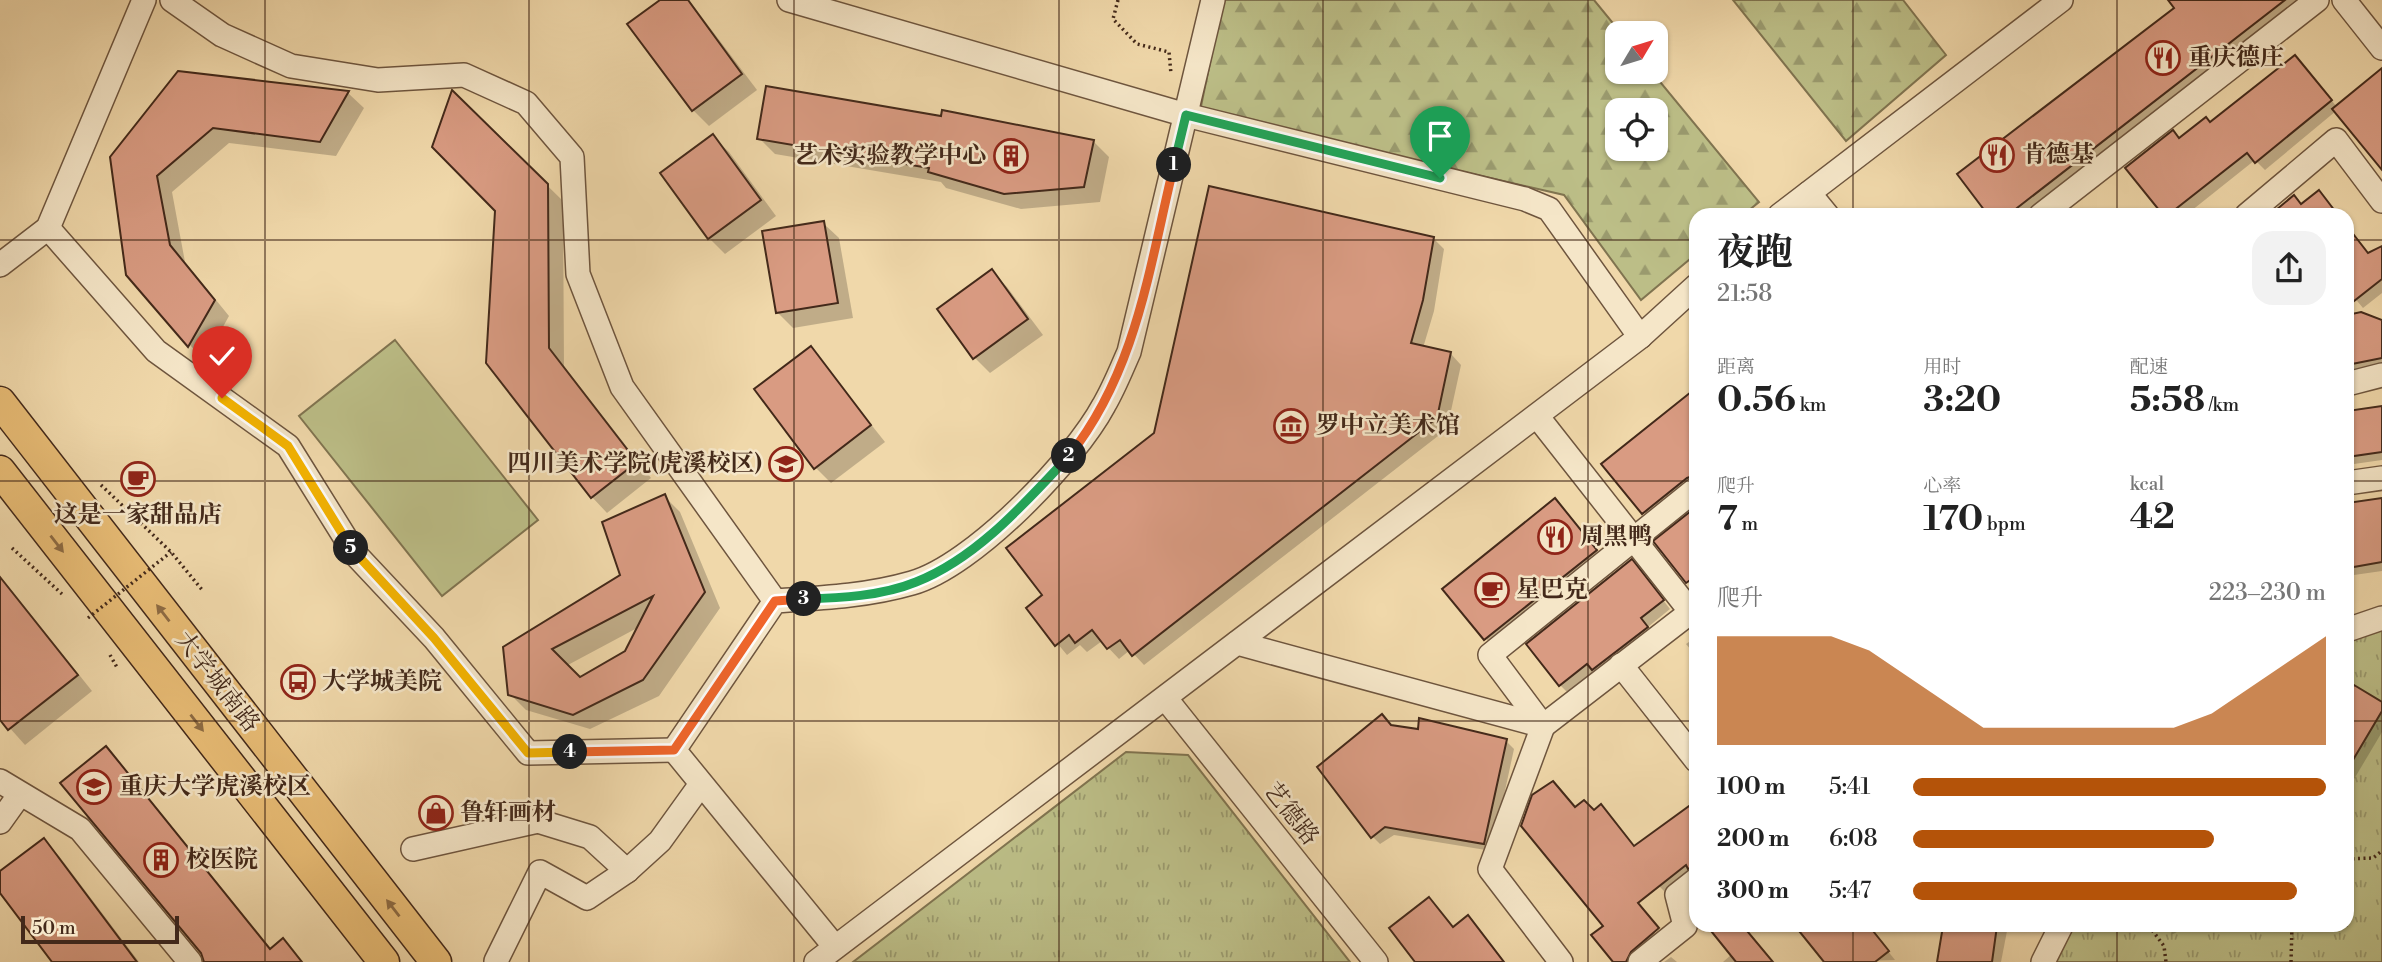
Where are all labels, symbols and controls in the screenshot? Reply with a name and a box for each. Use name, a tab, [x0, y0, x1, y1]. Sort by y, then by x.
north arrow	[1605, 21, 1668, 84]
map controls	[1605, 21, 1668, 161]
restaurant icon: 重庆德庄	[2144, 39, 2182, 77]
place label: 重庆德庄	[2188, 43, 2284, 73]
button: locate	[1605, 98, 1668, 161]
pin	[1410, 106, 1470, 178]
icon: arrive	[1421, 117, 1459, 155]
restaurant icon: 肯德基	[1978, 136, 2016, 174]
building icon: 艺术实验教学中心	[992, 137, 1030, 175]
place label: 肯德基	[2022, 140, 2094, 170]
place label: 艺术实验教学中心	[794, 141, 986, 171]
pin: 1	[1156, 148, 1192, 182]
text: 1	[1169, 152, 1178, 176]
text: 夜跑	[1717, 230, 1793, 277]
button: share	[2252, 231, 2326, 305]
text: 21:58	[1717, 280, 1772, 308]
pin	[192, 326, 252, 398]
icon: check	[203, 337, 241, 375]
text: 距离	[1717, 355, 1755, 379]
text: 用时	[1923, 355, 1961, 379]
text: 配速	[2130, 355, 2168, 379]
text: 0.56	[1717, 379, 1796, 422]
text: 3:20	[1923, 379, 2001, 422]
text: 5:58	[2130, 379, 2205, 422]
text: km	[1796, 393, 1826, 417]
text: /km	[2205, 393, 2239, 417]
museum icon: 罗中立美术馆	[1272, 407, 1310, 445]
place label: 罗中立美术馆	[1316, 411, 1460, 441]
pin: 2	[1052, 438, 1086, 474]
text: 2	[1063, 443, 1074, 467]
school or university icon: 四川美术学院(虎溪校区)	[767, 445, 805, 483]
place label: 四川美术学院(虎溪校区)	[507, 449, 762, 479]
cafe icon: 这是一家甜品店	[119, 460, 157, 498]
text: kcal	[2130, 472, 2164, 496]
text: 爬升	[1717, 474, 1755, 498]
text: 心率	[1923, 474, 1961, 498]
text: 42	[2130, 496, 2175, 539]
text: 7	[1717, 498, 1738, 541]
text: 170	[1923, 498, 1983, 541]
place label: 这是一家甜品店	[54, 500, 222, 530]
text: m	[1738, 512, 1758, 536]
text: bpm	[1983, 512, 2026, 536]
restaurant icon: 周黑鸭	[1536, 518, 1574, 556]
place label: 周黑鸭	[1580, 522, 1652, 552]
pin: 5	[334, 530, 368, 566]
one-way arrow	[50, 535, 65, 553]
text: 5	[345, 535, 356, 559]
cafe icon: 星巴克	[1473, 571, 1511, 609]
place label: 星巴克	[1516, 575, 1588, 605]
text: 223–230 m	[2209, 579, 2326, 607]
pin: 3	[786, 582, 822, 616]
text: 爬升	[1717, 584, 1763, 612]
text: 3	[798, 586, 809, 610]
one-way arrow	[157, 604, 171, 622]
street label: 大学城南路	[168, 625, 266, 739]
bus stop icon: 大学城美院	[279, 663, 317, 701]
place label: 大学城美院	[322, 667, 442, 697]
one-way arrow	[190, 714, 205, 732]
pin: 4	[552, 734, 588, 770]
text: 4	[563, 739, 576, 763]
school or university icon: 重庆大学虎溪校区	[75, 768, 113, 806]
place label: 重庆大学虎溪校区	[119, 772, 311, 802]
text: 100 m	[1717, 773, 1785, 801]
text: 5:41	[1829, 773, 1870, 801]
street label: 艺德路	[1257, 776, 1325, 852]
shop icon: 鲁轩画材	[417, 794, 455, 832]
place label: 鲁轩画材	[460, 798, 556, 828]
text: 200 m	[1717, 825, 1789, 853]
text: 6:08	[1829, 825, 1877, 853]
building icon: 校医院	[142, 841, 180, 879]
place label: 校医院	[186, 845, 258, 875]
text: 300 m	[1717, 877, 1789, 905]
text: 5:47	[1829, 877, 1871, 905]
one-way arrow	[386, 900, 401, 918]
scale bar	[21, 913, 178, 945]
text: 50 m	[32, 916, 76, 940]

